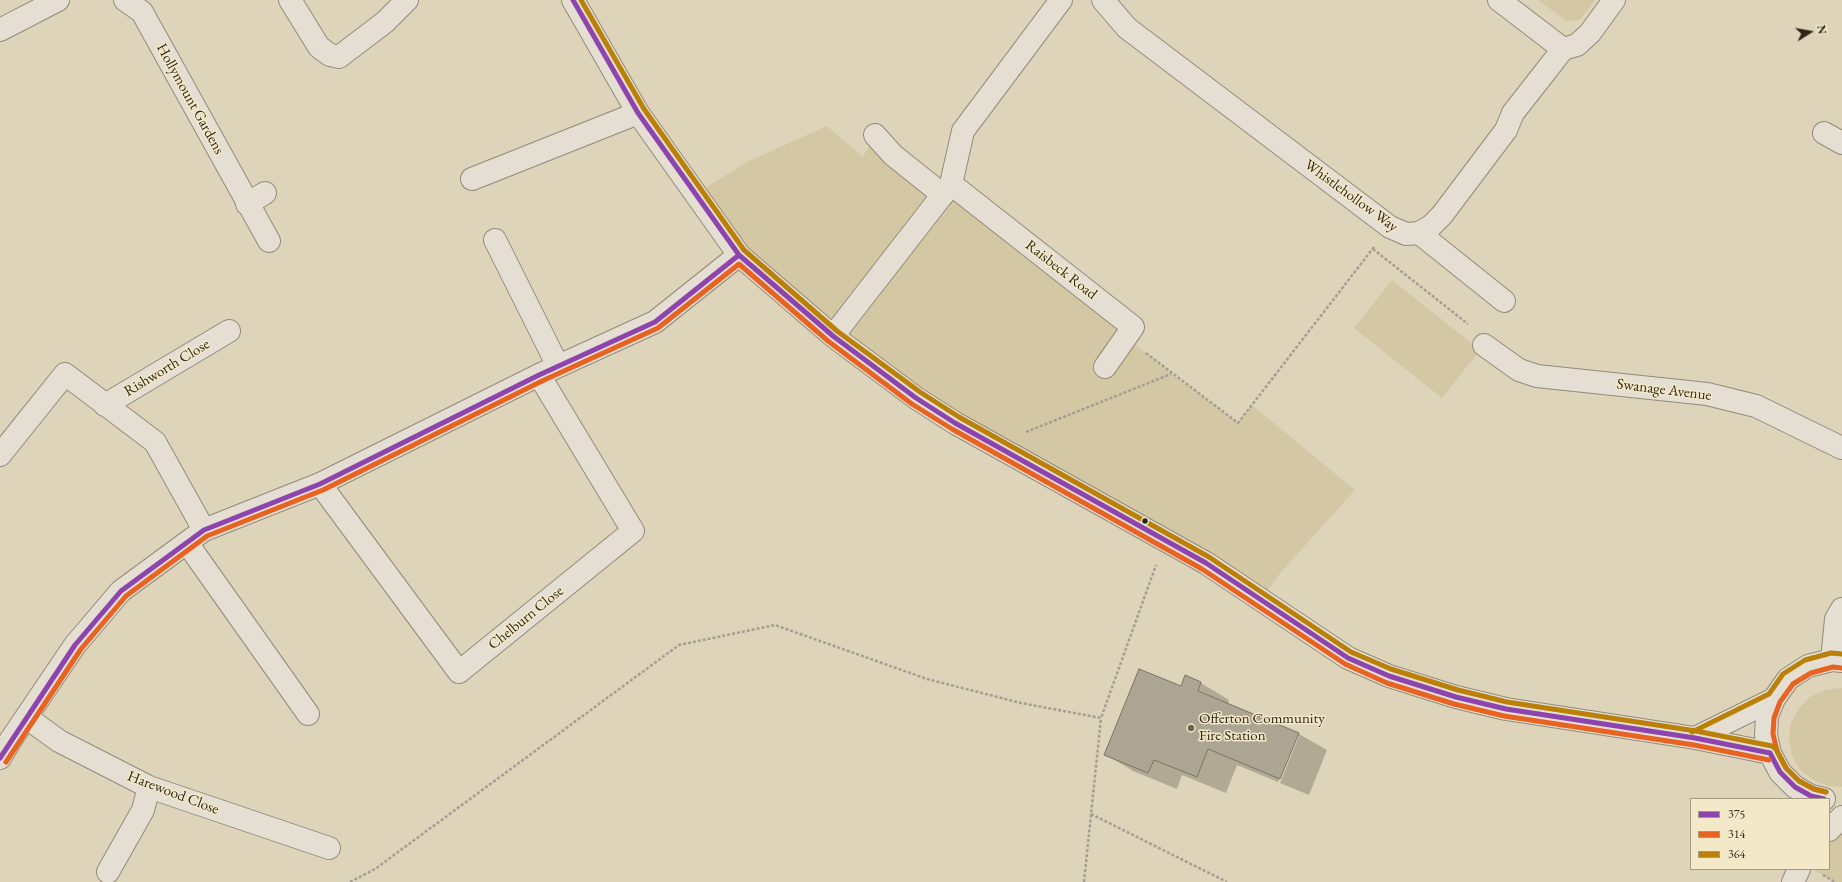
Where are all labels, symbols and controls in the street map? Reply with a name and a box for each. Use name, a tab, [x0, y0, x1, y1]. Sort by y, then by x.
north arrow	[1790, 12, 1830, 52]
text: N	[1814, 24, 1830, 35]
street label: Hollymount Gardens	[152, 40, 228, 158]
street label: Whistlehollow Way	[1301, 156, 1401, 236]
street label: Raisbeck Road	[1022, 236, 1100, 304]
street label: Rishworth Close	[121, 335, 213, 401]
street label: Swanage Avenue	[1616, 375, 1712, 405]
unlabelled marker	[1140, 516, 1150, 526]
street label: Chelburn Close	[485, 582, 567, 654]
place label: Offerton Community Fire Station	[1199, 710, 1325, 745]
marker: Offerton Community Fire Station	[1186, 723, 1196, 733]
street label: Harewood Close	[125, 767, 221, 819]
legend	[1690, 798, 1830, 870]
text: 375	[1728, 806, 1745, 822]
text: 314	[1728, 826, 1745, 842]
text: 364	[1728, 846, 1745, 862]

